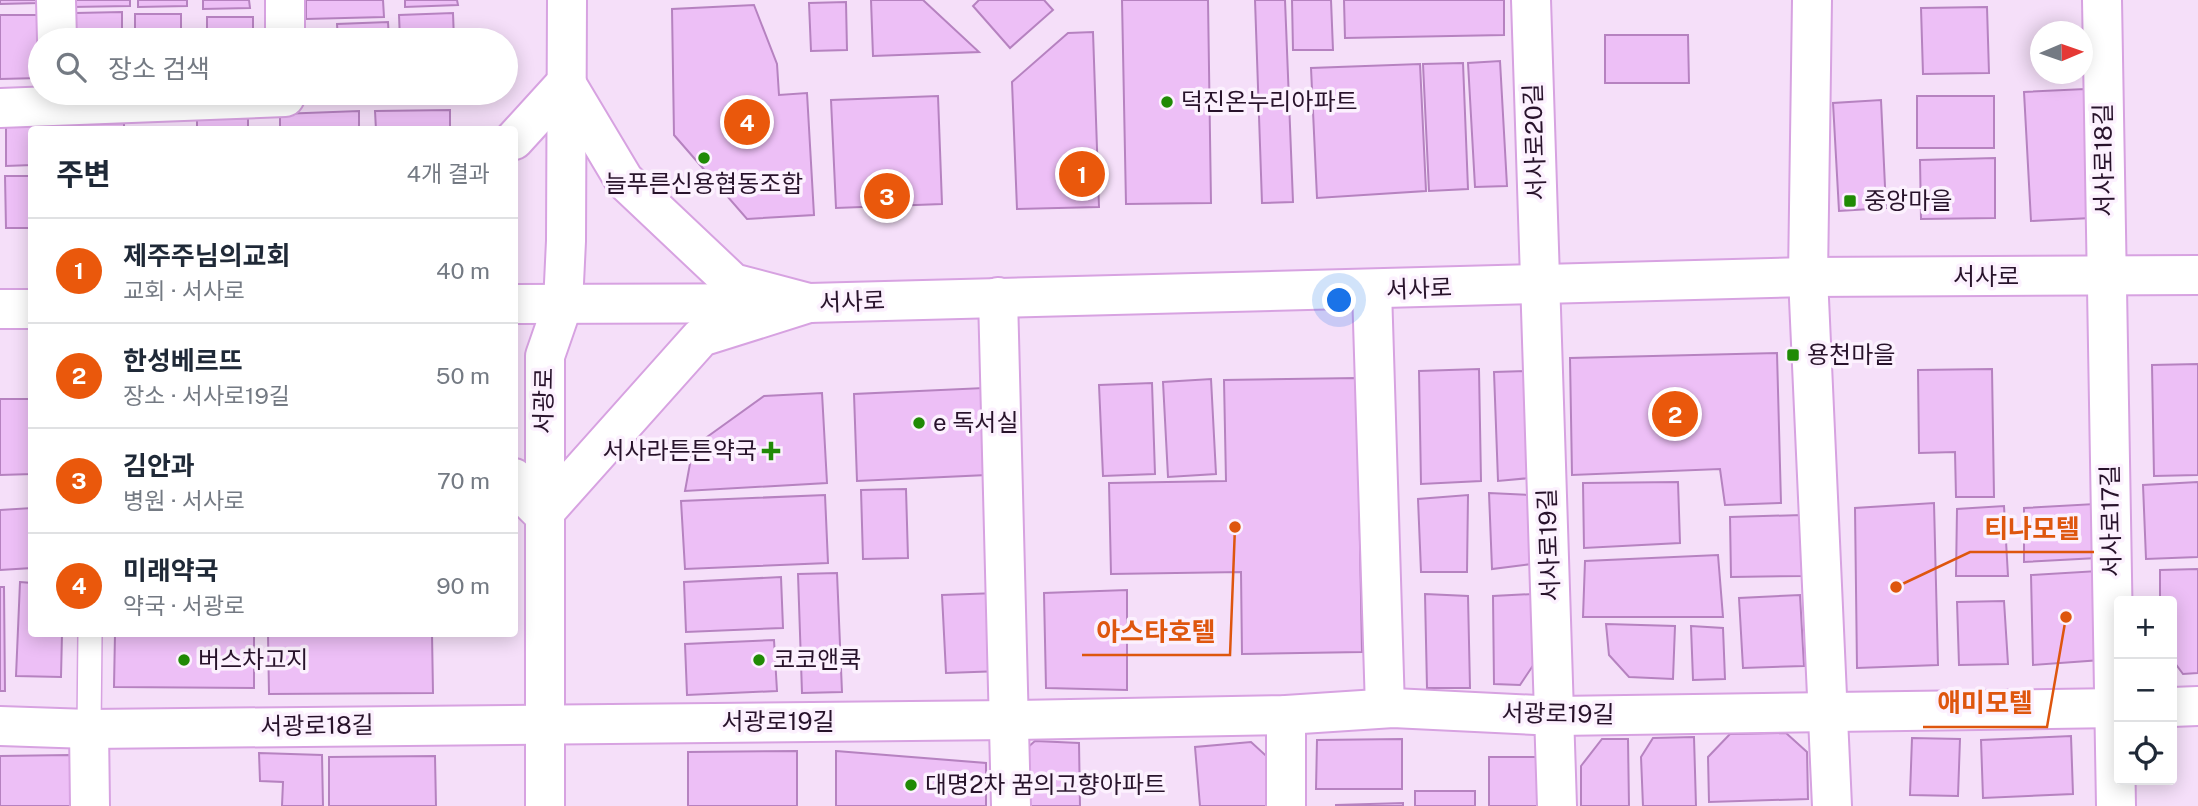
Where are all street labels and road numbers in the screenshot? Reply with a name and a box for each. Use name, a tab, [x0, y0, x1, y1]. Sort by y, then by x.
street label: 서사로20길	[1518, 83, 1550, 201]
street label: 서사로18길	[2088, 103, 2118, 217]
street label: 서사로	[1953, 262, 2019, 290]
street label: 서사로	[1385, 273, 1453, 303]
street label: 서사로	[818, 286, 886, 316]
street label: 서광로	[528, 368, 558, 434]
street label: 서사로17길	[2095, 465, 2125, 578]
street label: 서사로19길	[1532, 488, 1564, 602]
street label: 서광로19길	[1501, 698, 1615, 728]
street label: 서광로19길	[721, 707, 835, 735]
street label: 서광로18길	[260, 710, 374, 740]

